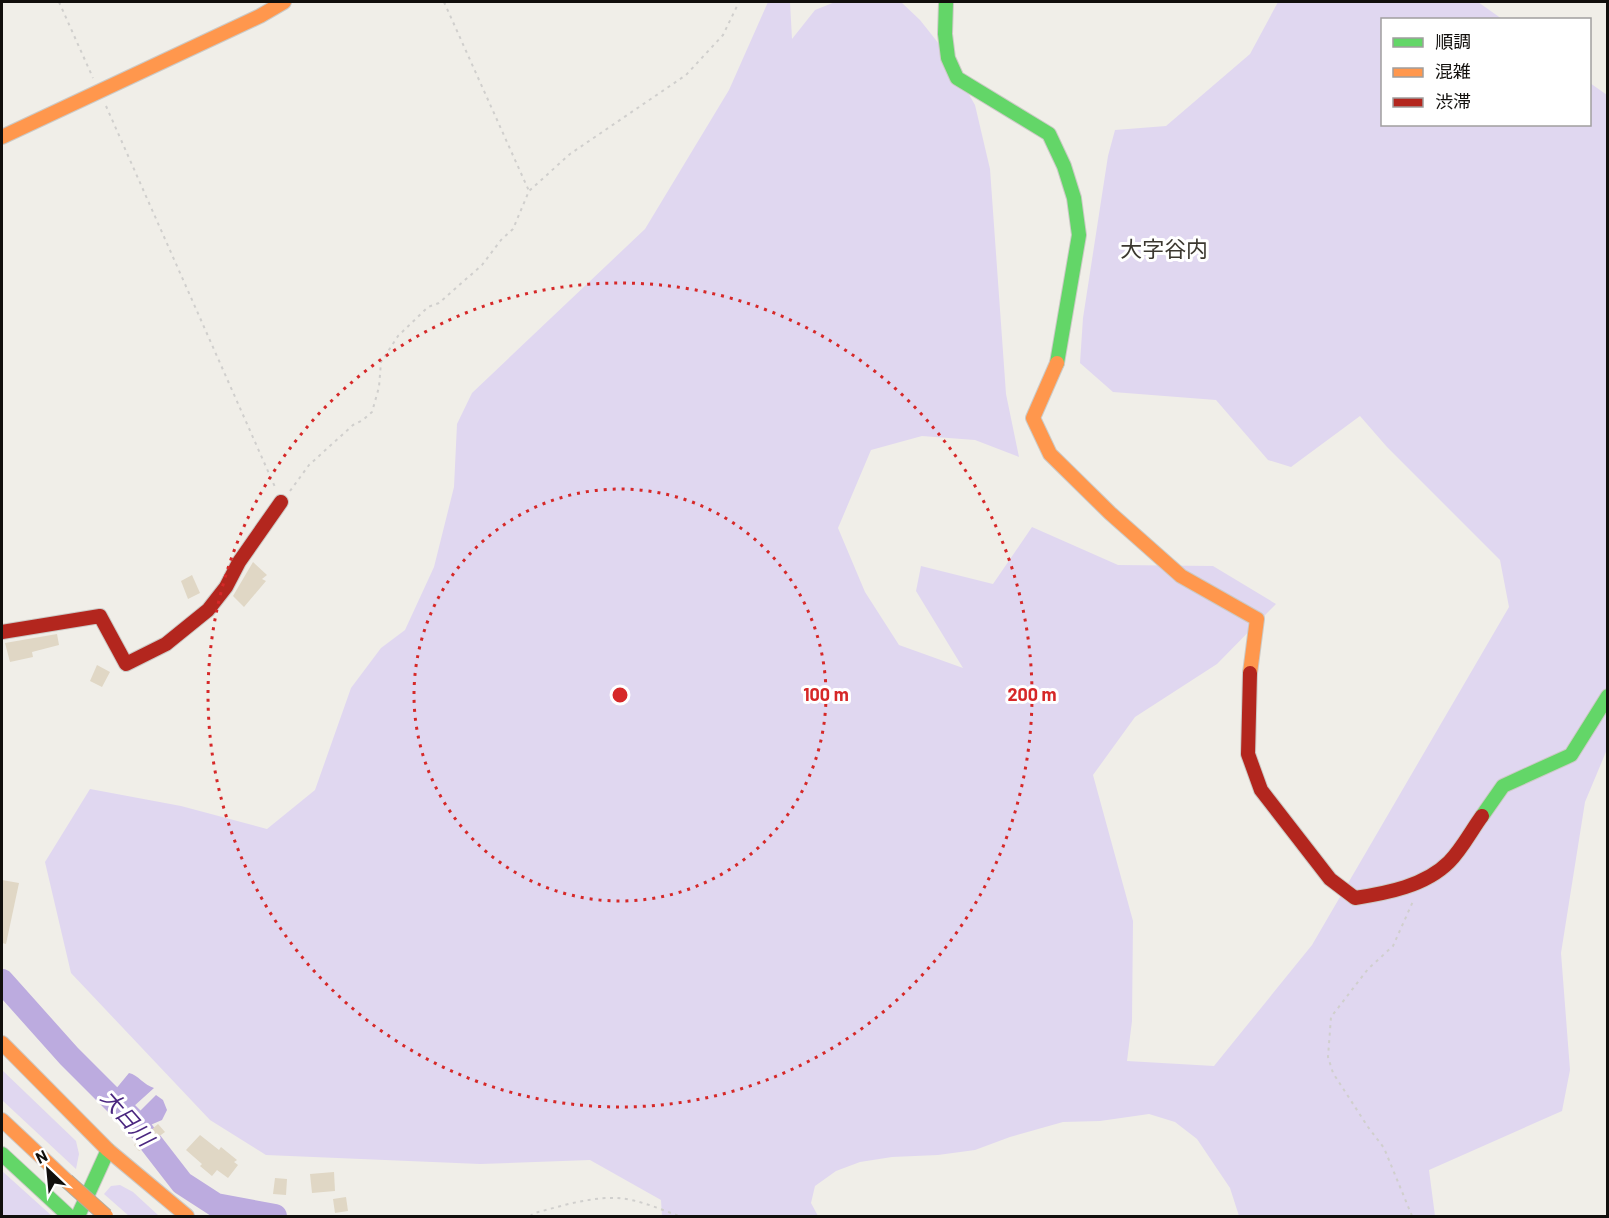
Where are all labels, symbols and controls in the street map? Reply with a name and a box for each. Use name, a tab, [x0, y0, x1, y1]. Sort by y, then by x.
legend	[1381, 18, 1591, 126]
text: 順調	[1435, 30, 1471, 52]
text: 混雑	[1435, 60, 1471, 82]
text: 渋滞	[1435, 90, 1471, 112]
district label: 大字谷内	[1120, 235, 1208, 261]
text: 100 m	[803, 683, 849, 705]
text: 200 m	[1007, 683, 1057, 705]
centre of rings	[610, 685, 630, 705]
water label: 大日川	[97, 1084, 161, 1152]
north arrow	[18, 1140, 78, 1200]
text: N	[32, 1145, 50, 1167]

